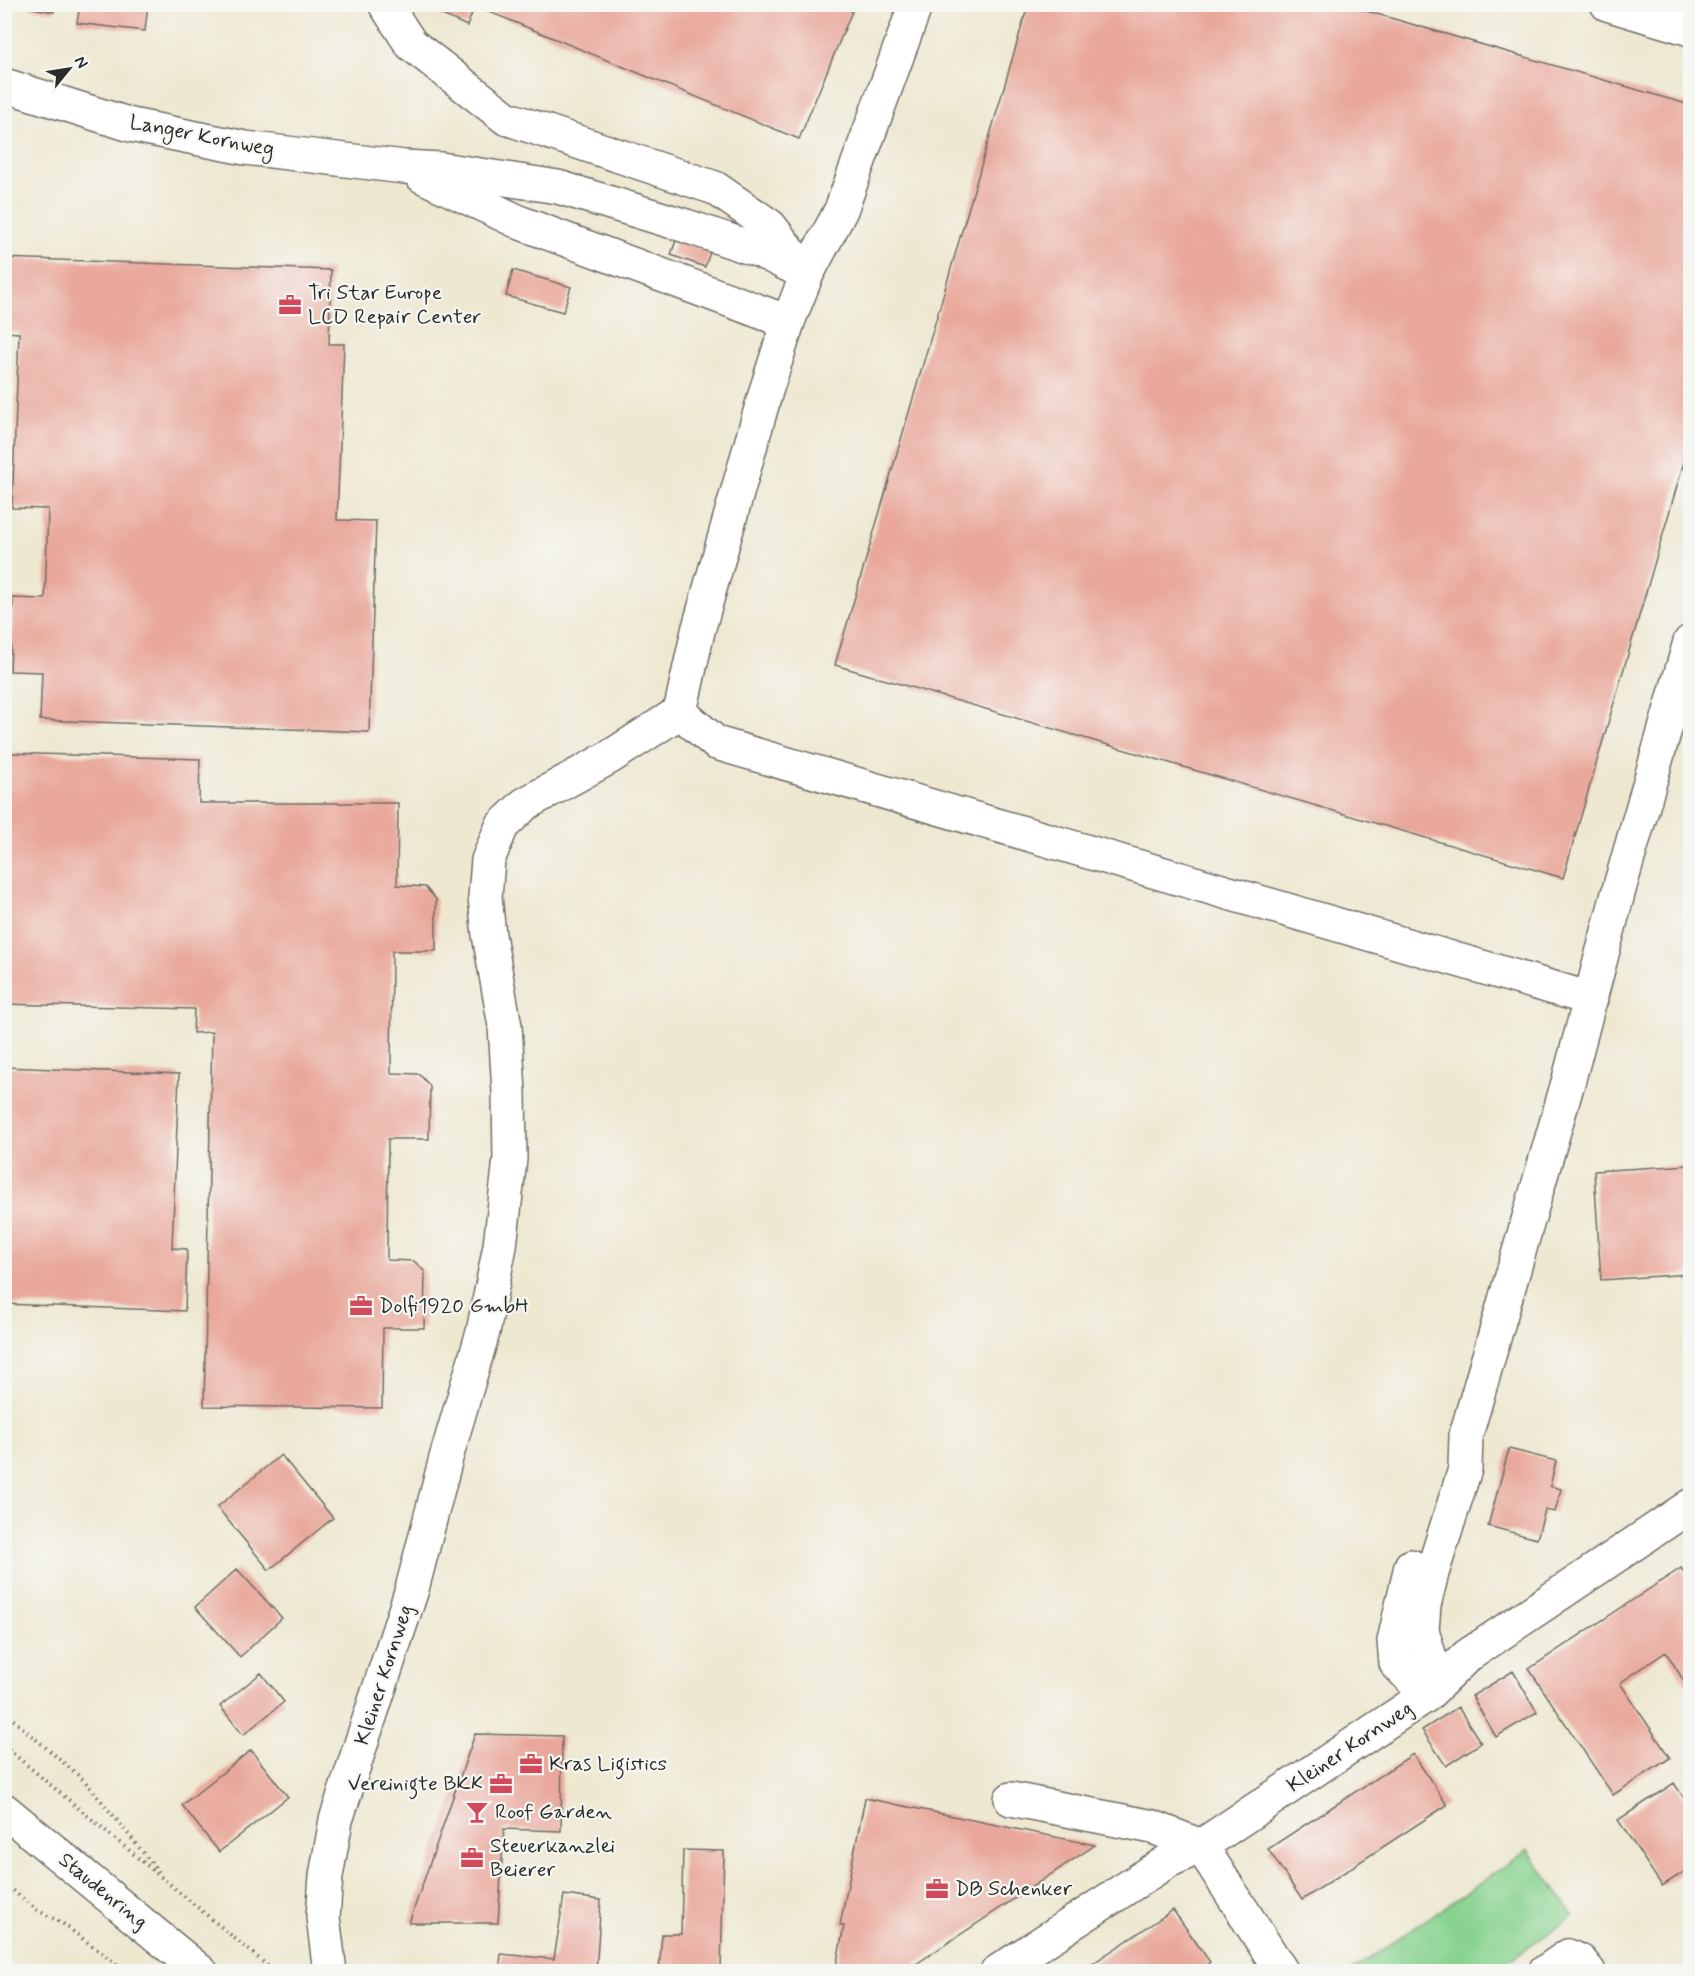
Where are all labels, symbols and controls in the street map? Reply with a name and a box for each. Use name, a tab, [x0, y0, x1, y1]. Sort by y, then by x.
north arrow	[39, 39, 99, 99]
text: N	[69, 52, 92, 72]
street label: Langer Kornweg	[127, 108, 277, 165]
place label: Tri Star Europe LCD Repair Center	[308, 279, 481, 331]
office icon: Tri Star Europe LCD Repair Center	[277, 292, 303, 318]
place label: Dolfi1920 GmbH	[379, 1292, 529, 1320]
office icon: Dolfi1920 GmbH	[348, 1293, 374, 1319]
street label: Kleiner Kornweg	[348, 1601, 420, 1749]
street label: Kleiner Kornweg	[1282, 1695, 1418, 1799]
place label: Kras Ligistics	[549, 1750, 667, 1780]
office icon: Kras Ligistics	[518, 1751, 544, 1777]
place label: Vereinigte BKK	[348, 1770, 483, 1800]
office icon: Vereinigte BKK	[488, 1771, 514, 1797]
place label: Roof Garden	[495, 1798, 613, 1826]
bar icon: Roof Garden	[464, 1799, 490, 1825]
place label: Steuerkanzlei Beierer	[490, 1832, 615, 1884]
office icon: Steuerkanzlei Beierer	[459, 1845, 485, 1871]
street label: Staudenring	[52, 1846, 154, 1936]
place label: DB Schenker	[955, 1875, 1073, 1903]
office icon: DB Schenker	[924, 1876, 950, 1902]

